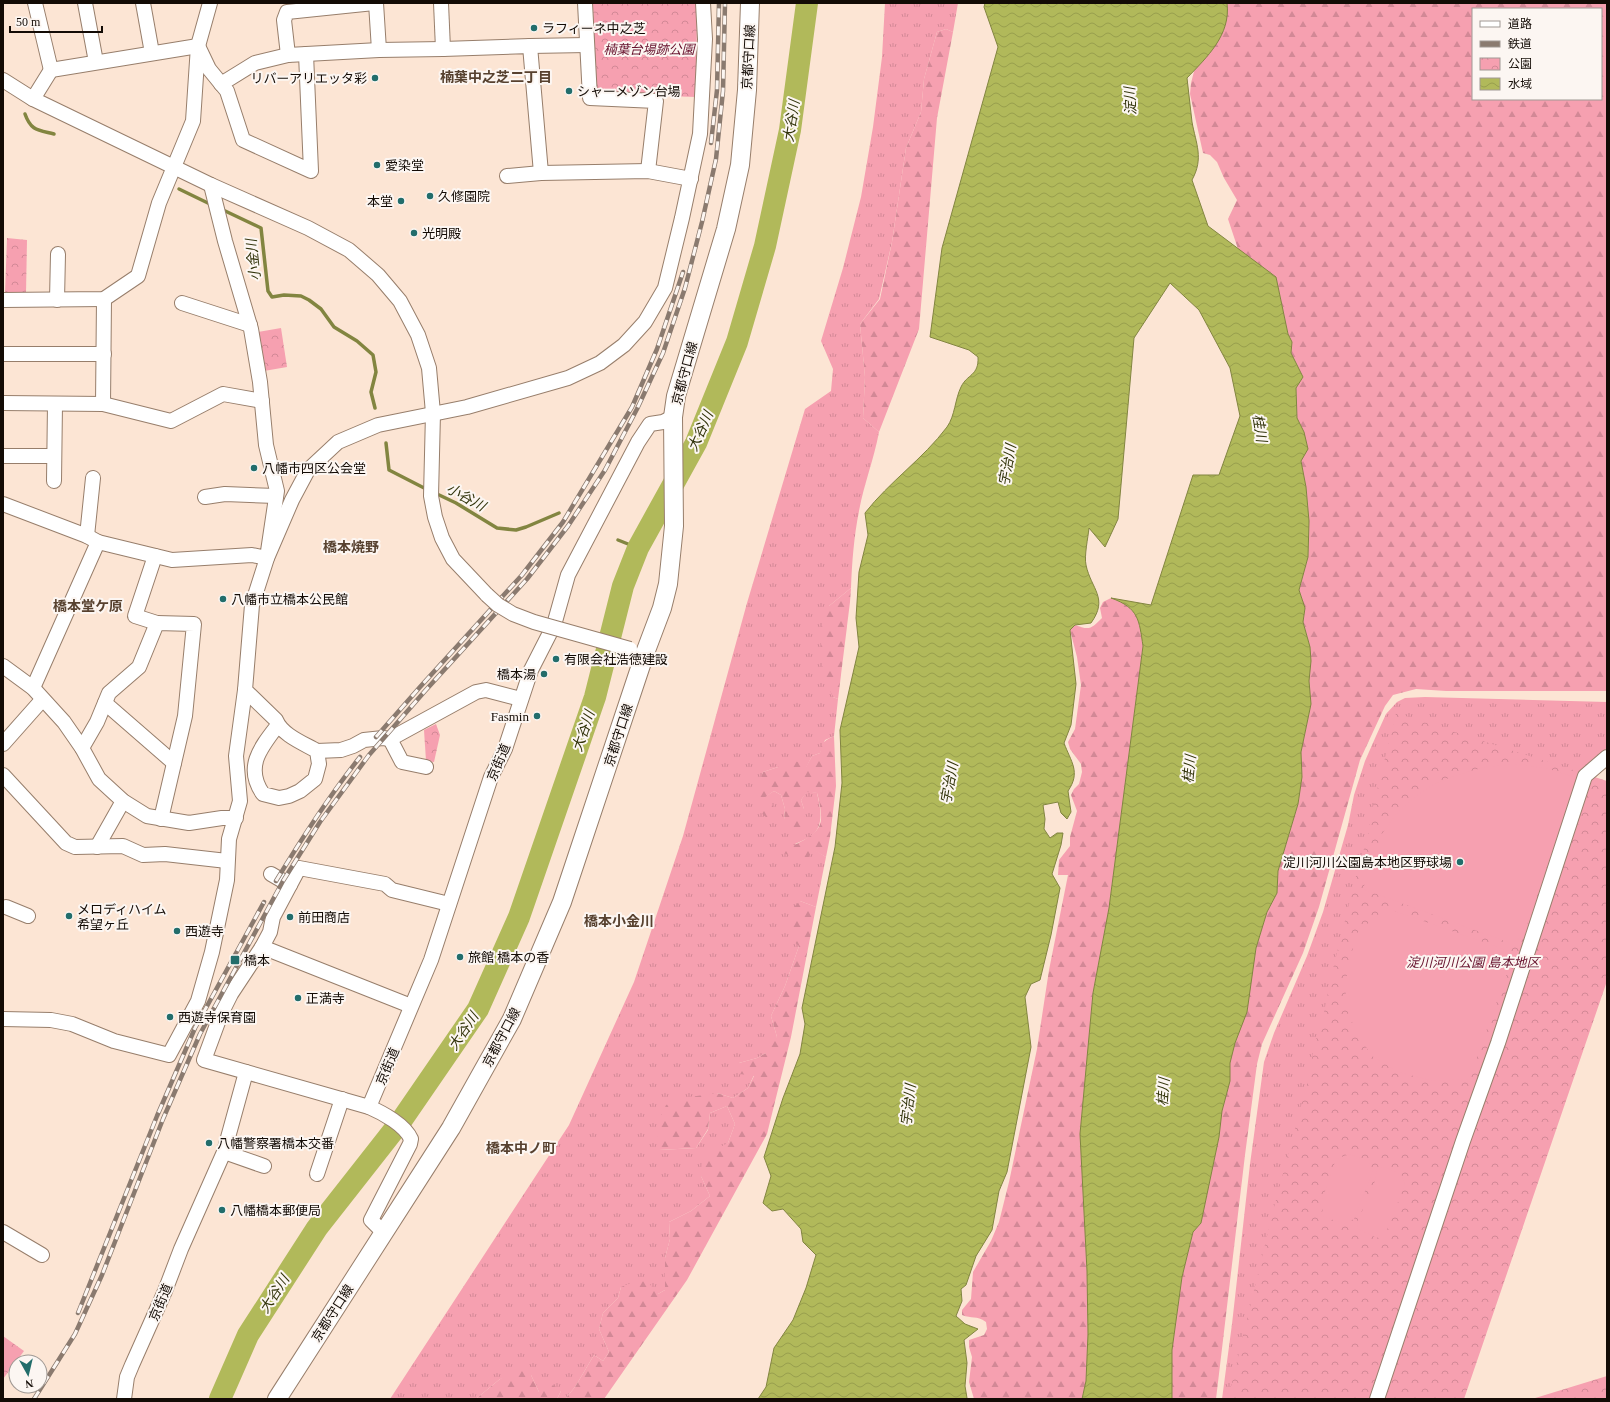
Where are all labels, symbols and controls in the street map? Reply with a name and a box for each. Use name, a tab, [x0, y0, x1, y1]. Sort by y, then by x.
scale bar	[10, 8, 102, 34]
legend	[1472, 8, 1602, 100]
text: 50 m	[16, 15, 41, 29]
text: 道路	[1508, 17, 1532, 31]
place label: ラフィーネ中之芝	[542, 21, 646, 36]
marker: ラフィーネ中之芝	[529, 23, 539, 33]
street label: 京都守口線	[739, 24, 758, 90]
text: 鉄道	[1508, 37, 1532, 51]
park label: 楠葉台場跡公園	[603, 42, 696, 57]
text: 公園	[1508, 57, 1532, 71]
district label: 楠葉中之芝二丁目	[440, 70, 552, 85]
place label: リバーアリエッタ彩	[251, 71, 367, 86]
marker: リバーアリエッタ彩	[370, 73, 380, 83]
text: 水域	[1508, 77, 1532, 91]
place label: シャーメゾン台場	[577, 84, 680, 99]
water label: 淀川	[1122, 85, 1139, 115]
marker: シャーメゾン台場	[564, 86, 574, 96]
water label: 大谷川	[781, 97, 802, 143]
place label: 愛染堂	[385, 158, 424, 173]
marker: 愛染堂	[372, 160, 382, 170]
place label: 久修園院	[438, 189, 490, 204]
marker: 久修園院	[425, 191, 435, 201]
place label: 本堂	[367, 194, 393, 209]
marker: 本堂	[396, 196, 406, 206]
place label: 光明殿	[422, 226, 461, 241]
marker: 光明殿	[409, 228, 419, 238]
water label: 小金川	[244, 236, 263, 282]
street label: 京都守口線	[669, 340, 700, 406]
water label: 大谷川	[685, 407, 717, 453]
water label: 桂川	[1250, 413, 1269, 445]
water label: 宇治川	[996, 441, 1019, 487]
place label: 八幡市四区公会堂	[262, 461, 366, 476]
marker: 八幡市四区公会堂	[249, 463, 259, 473]
water label: 小谷川	[444, 481, 490, 515]
district label: 橋本焼野	[323, 540, 379, 555]
place label: 八幡市立橋本公民館	[231, 592, 348, 607]
marker: 八幡市立橋本公民館	[218, 594, 228, 604]
district label: 橋本堂ケ原	[53, 599, 123, 614]
place label: 有限会社浩徳建設	[564, 652, 668, 667]
marker: 有限会社浩徳建設	[551, 654, 561, 664]
place label: 橋本湯	[497, 667, 536, 682]
marker: 橋本湯	[539, 669, 549, 679]
street label: 京都守口線	[601, 702, 636, 768]
water label: 大谷川	[570, 707, 598, 753]
place label: Fasmin	[491, 709, 529, 724]
marker: Fasmin	[532, 711, 542, 721]
street label: 京街道	[484, 741, 513, 783]
water label: 桂川	[1181, 752, 1199, 784]
water label: 宇治川	[938, 759, 961, 805]
place label: 淀川河川公園島本地区野球場	[1283, 855, 1452, 870]
marker: 淀川河川公園島本地区野球場	[1455, 857, 1465, 867]
place label: メロディハイム 希望ヶ丘	[77, 902, 167, 932]
place label: 前田商店	[298, 910, 350, 925]
marker: メロディハイム 希望ヶ丘	[64, 911, 74, 921]
marker: 前田商店	[285, 912, 295, 922]
district label: 橋本小金川	[584, 914, 654, 929]
place label: 西遊寺	[185, 924, 224, 939]
marker: 西遊寺	[172, 926, 182, 936]
place label: 旅館 橋本の香	[468, 950, 549, 965]
marker: 旅館 橋本の香	[455, 952, 465, 962]
place label: 橋本	[244, 953, 270, 968]
marker: 橋本	[229, 954, 241, 966]
park label: 淀川河川公園 島本地区	[1406, 955, 1542, 970]
place label: 正満寺	[306, 991, 345, 1006]
marker: 正満寺	[293, 993, 303, 1003]
street label: 京都守口線	[480, 1005, 523, 1069]
water label: 大谷川	[445, 1008, 482, 1053]
place label: 西遊寺保育園	[178, 1010, 256, 1025]
marker: 西遊寺保育園	[165, 1012, 175, 1022]
street label: 京街道	[373, 1045, 402, 1087]
water label: 桂川	[1155, 1076, 1172, 1107]
water label: 宇治川	[898, 1081, 919, 1127]
place label: 八幡警察署橋本交番	[217, 1136, 334, 1151]
marker: 八幡警察署橋本交番	[204, 1138, 214, 1148]
district label: 橋本中ノ町	[486, 1141, 556, 1156]
place label: 八幡橋本郵便局	[230, 1203, 321, 1218]
marker: 八幡橋本郵便局	[217, 1205, 227, 1215]
water label: 大谷川	[257, 1271, 293, 1316]
street label: 京街道	[146, 1281, 175, 1323]
street label: 京都守口線	[308, 1282, 356, 1345]
north arrow	[8, 1354, 48, 1394]
text: N	[25, 1377, 34, 1390]

